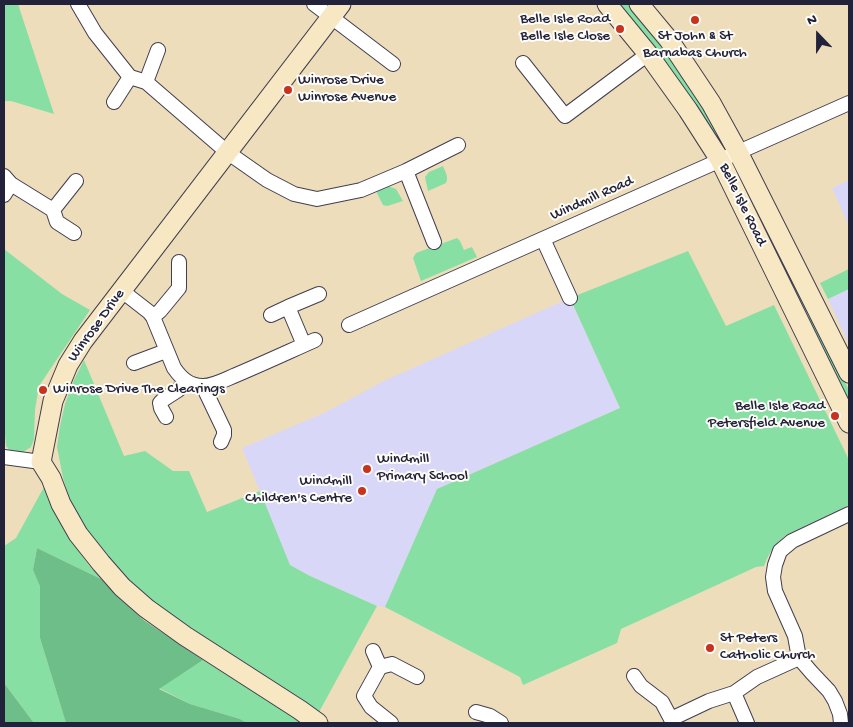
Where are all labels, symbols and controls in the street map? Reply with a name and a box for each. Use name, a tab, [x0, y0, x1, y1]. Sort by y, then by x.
north arrow	[793, 10, 843, 60]
place label: Belle Isle Road Belle Isle Close	[520, 11, 610, 46]
text: N	[805, 11, 820, 30]
marker: St John & St Barnabas Church	[689, 14, 701, 26]
marker: Belle Isle Road Belle Isle Close	[614, 23, 626, 35]
place label: St John & St Barnabas Church	[643, 28, 747, 63]
place label: Winrose Drive Winrose Avenue	[298, 72, 396, 107]
marker: Winrose Drive Winrose Avenue	[282, 84, 294, 96]
street label: Belle Isle Road	[714, 161, 770, 249]
street label: Windmill Road	[548, 173, 636, 225]
street label: Winrose Drive	[65, 286, 129, 366]
place label: Winrose Drive The Clearings	[53, 381, 225, 399]
marker: Winrose Drive The Clearings	[37, 384, 49, 396]
place label: Belle Isle Road Petersfield Avenue	[708, 398, 825, 433]
marker: Belle Isle Road Petersfield Avenue	[829, 410, 841, 422]
place label: Windmill Primary School	[377, 451, 468, 486]
marker: Windmill Primary School	[361, 463, 373, 475]
place label: Windmill Children's Centre	[245, 473, 352, 508]
marker: Windmill Children's Centre	[356, 485, 368, 497]
place label: St Peters Catholic Church	[720, 630, 815, 665]
marker: St Peters Catholic Church	[704, 642, 716, 654]

